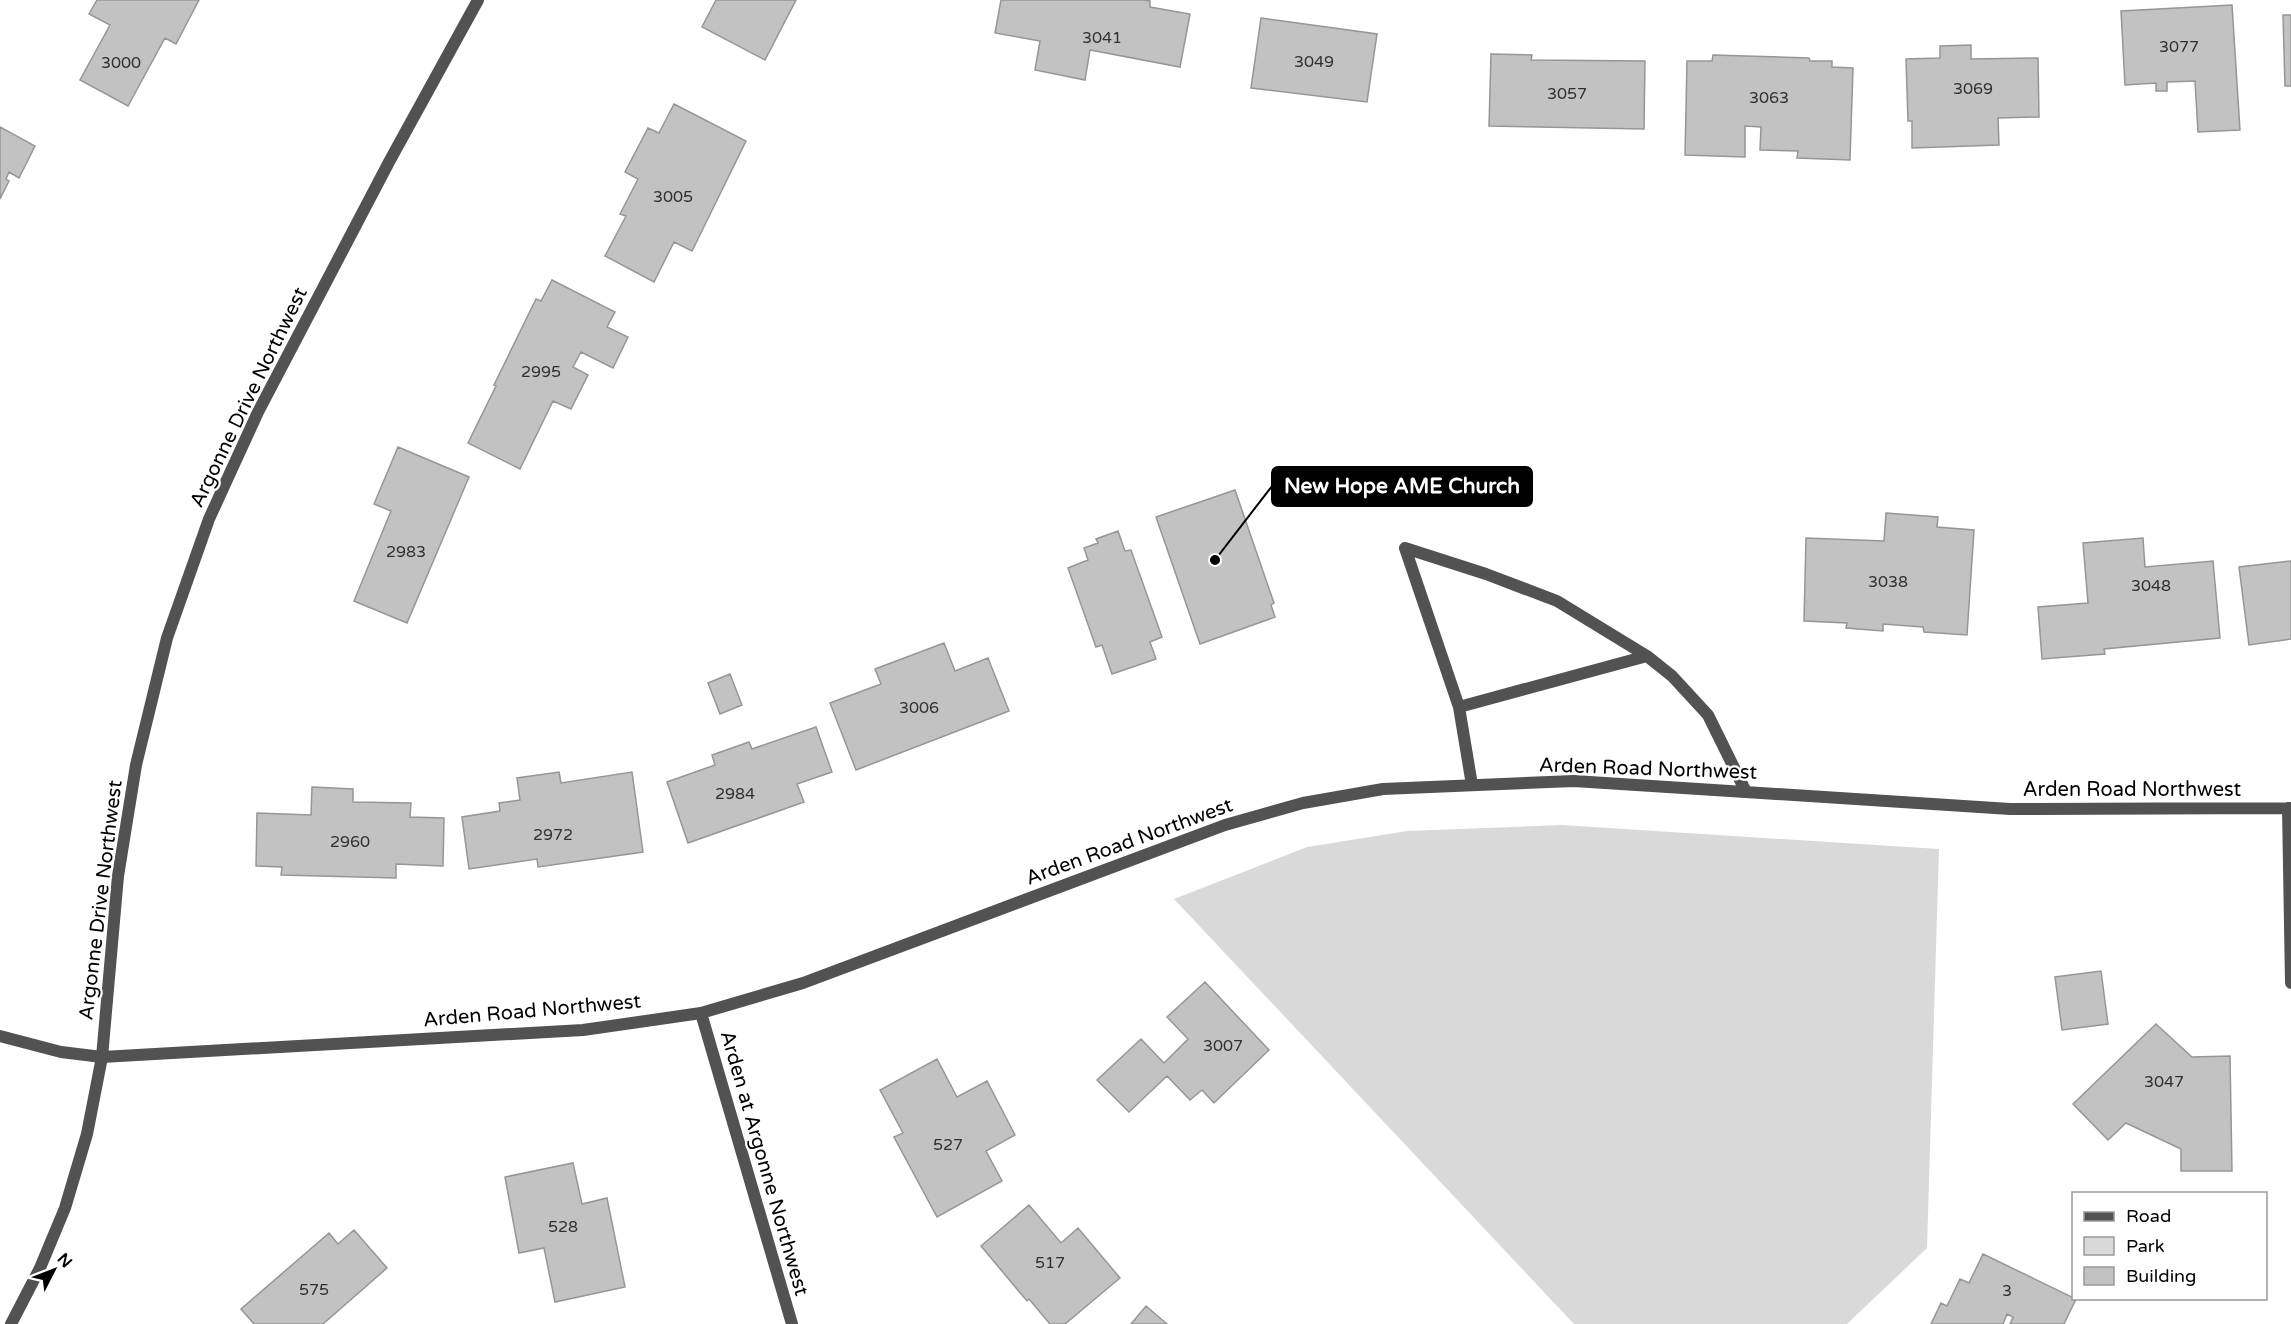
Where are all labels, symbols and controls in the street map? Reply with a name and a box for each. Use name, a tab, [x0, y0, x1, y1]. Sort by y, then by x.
house number: 3041	[1082, 28, 1122, 48]
house number: 3077	[2159, 37, 2199, 57]
house number: 3049	[1294, 52, 1334, 72]
house number: 3000	[101, 53, 141, 73]
house number: 3069	[1953, 79, 1993, 99]
house number: 3057	[1547, 84, 1587, 104]
house number: 3063	[1749, 88, 1789, 108]
house number: 3005	[653, 187, 693, 207]
street label: Argonne Drive Northwest	[185, 283, 313, 511]
house number: 2995	[521, 362, 561, 382]
callout: New Hope AME Church	[1272, 467, 1532, 506]
text: New Hope AME Church	[1284, 474, 1520, 499]
house number: 2983	[386, 542, 426, 562]
house number: 3038	[1868, 572, 1908, 592]
house number: 3048	[2131, 576, 2171, 596]
house number: 3006	[899, 698, 939, 718]
street label: Arden Road Northwest	[1538, 753, 1758, 785]
street label: Argonne Drive Northwest	[74, 778, 128, 1022]
street label: Arden Road Northwest	[2023, 778, 2242, 802]
house number: 2984	[715, 784, 755, 804]
street label: Arden Road Northwest	[1023, 793, 1236, 891]
house number: 2972	[533, 825, 573, 845]
house number: 2960	[330, 832, 370, 852]
street label: Arden Road Northwest	[422, 989, 642, 1032]
street label: Arden at Argonne Northwest	[715, 1028, 814, 1299]
house number: 3007	[1203, 1036, 1243, 1056]
house number: 3047	[2144, 1072, 2184, 1092]
house number: 527	[933, 1135, 963, 1155]
legend	[2072, 1192, 2267, 1300]
text: Road	[2126, 1205, 2171, 1227]
house number: 528	[548, 1217, 578, 1237]
text: Park	[2126, 1235, 2165, 1257]
north arrow	[24, 1240, 84, 1300]
text: N	[53, 1249, 76, 1272]
house number: 517	[1035, 1253, 1065, 1273]
text: Building	[2126, 1265, 2196, 1287]
house number: 575	[299, 1280, 329, 1300]
house number: 3	[2002, 1281, 2012, 1301]

